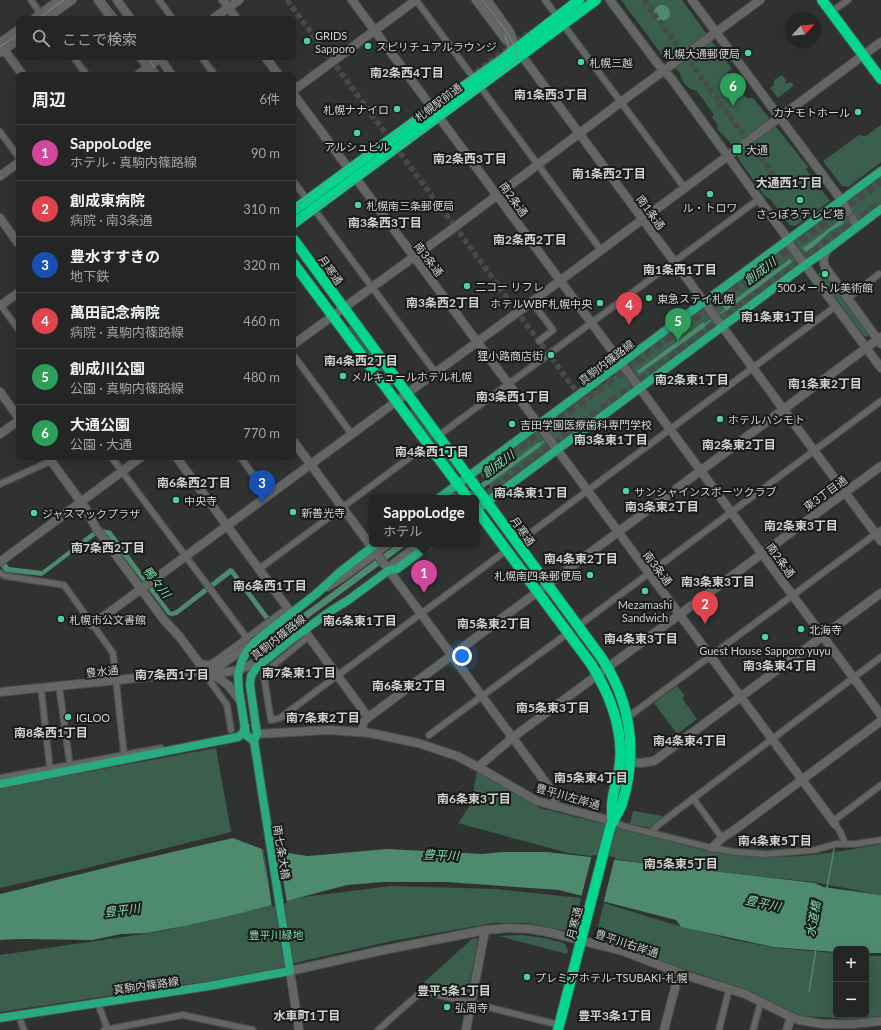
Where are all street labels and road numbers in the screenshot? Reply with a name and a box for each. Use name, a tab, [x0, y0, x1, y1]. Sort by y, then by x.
street label: 札幌駅前通	[412, 80, 464, 124]
street label: 南2条通	[497, 179, 531, 219]
street label: 南1条通	[634, 192, 668, 232]
street label: 南3条通	[412, 239, 446, 279]
street label: 月寒通	[316, 253, 346, 287]
street label: 真駒内篠路線	[576, 337, 636, 387]
street label: 東3丁目通	[801, 473, 849, 513]
street label: 月寒通	[508, 514, 538, 548]
street label: 南2条通	[764, 540, 798, 580]
street label: 南3条通	[641, 548, 675, 588]
street label: 真駒内篠路線	[248, 612, 308, 662]
street label: 豊水通	[85, 663, 119, 679]
street label: 豊平川左岸通	[534, 781, 602, 811]
street label: 南七条大橋	[271, 824, 293, 880]
street label: 月寒通	[564, 905, 584, 941]
street label: 豊平川右岸通	[594, 927, 660, 959]
street label: 真駒内篠路線	[112, 974, 180, 996]

